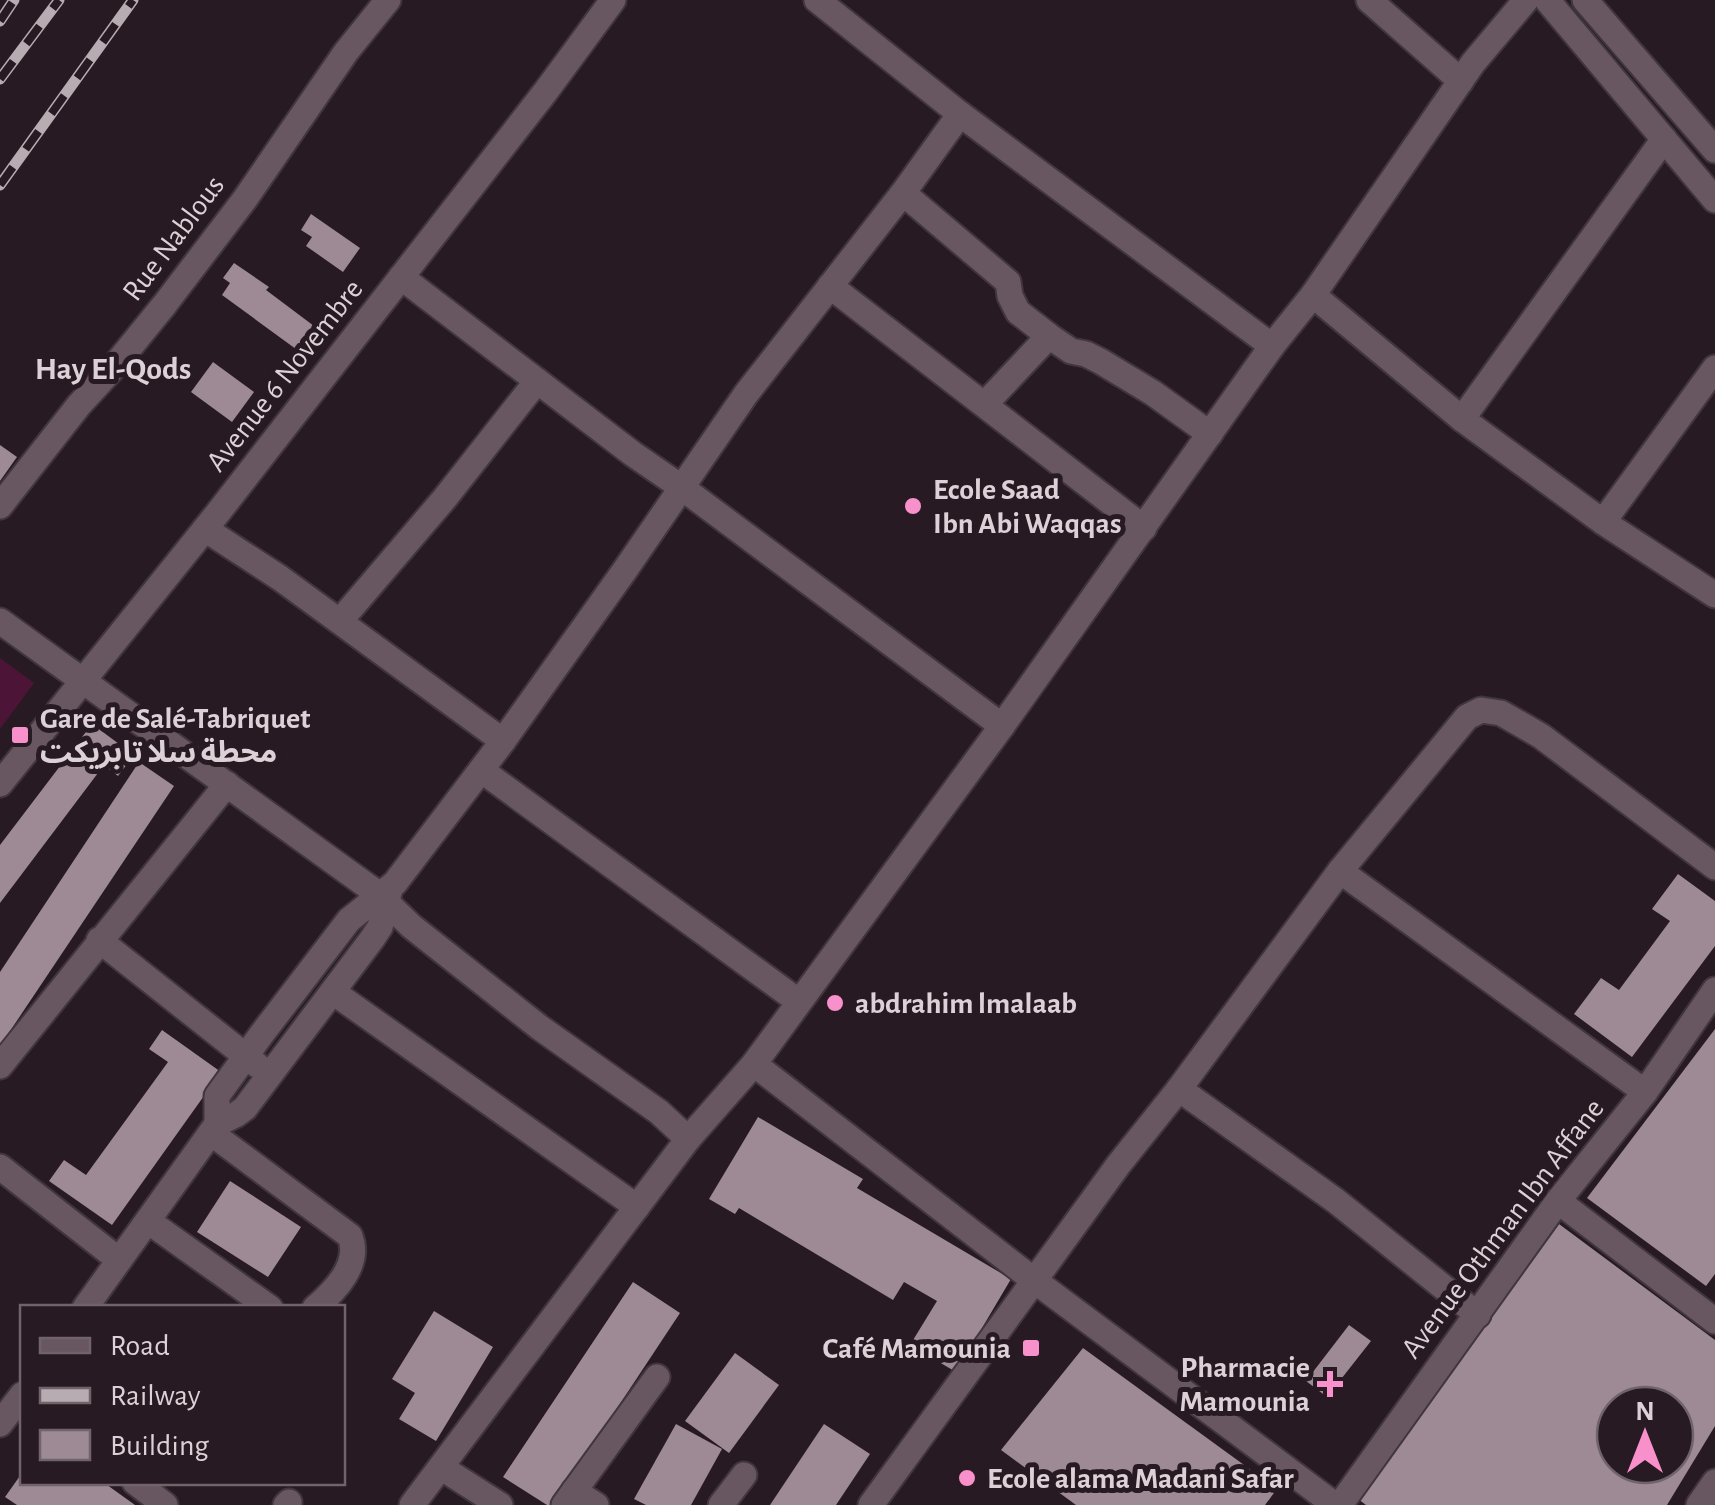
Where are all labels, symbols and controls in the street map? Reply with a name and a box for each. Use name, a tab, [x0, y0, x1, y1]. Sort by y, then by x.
street label: Rue Nablous	[117, 171, 230, 307]
street label: Avenue 6 Novembre	[201, 274, 369, 477]
district label: Hay El-Qods	[35, 353, 191, 386]
place label: Ecole Saad Ibn Abi Waqqas	[933, 475, 1122, 539]
marker: Ecole Saad Ibn Abi Waqqas	[902, 495, 924, 517]
place label: Gare de Salé-Tabriquet محطة سلا تابريكت	[40, 704, 310, 769]
marker: Gare de Salé-Tabriquet محطة سلا تابريكت	[9, 724, 31, 746]
place label: abdrahim lmalaab	[855, 989, 1077, 1019]
marker: abdrahim lmalaab	[824, 992, 846, 1014]
street label: Avenue Othman Ibn Affane	[1396, 1093, 1610, 1364]
legend	[20, 1305, 345, 1485]
text: Road	[110, 1331, 170, 1361]
place label: Café Mamounia	[823, 1334, 1011, 1364]
marker: Café Mamounia	[1020, 1337, 1042, 1359]
place label: Pharmacie Mamounia	[1180, 1353, 1310, 1417]
marker: Pharmacie Mamounia	[1319, 1373, 1341, 1395]
text: Railway	[110, 1381, 201, 1411]
north arrow	[1595, 1385, 1695, 1485]
text: N	[1635, 1398, 1655, 1426]
text: Building	[110, 1431, 209, 1461]
place label: Ecole alama Madani Safar	[987, 1464, 1294, 1494]
marker: Ecole alama Madani Safar	[956, 1467, 978, 1489]

